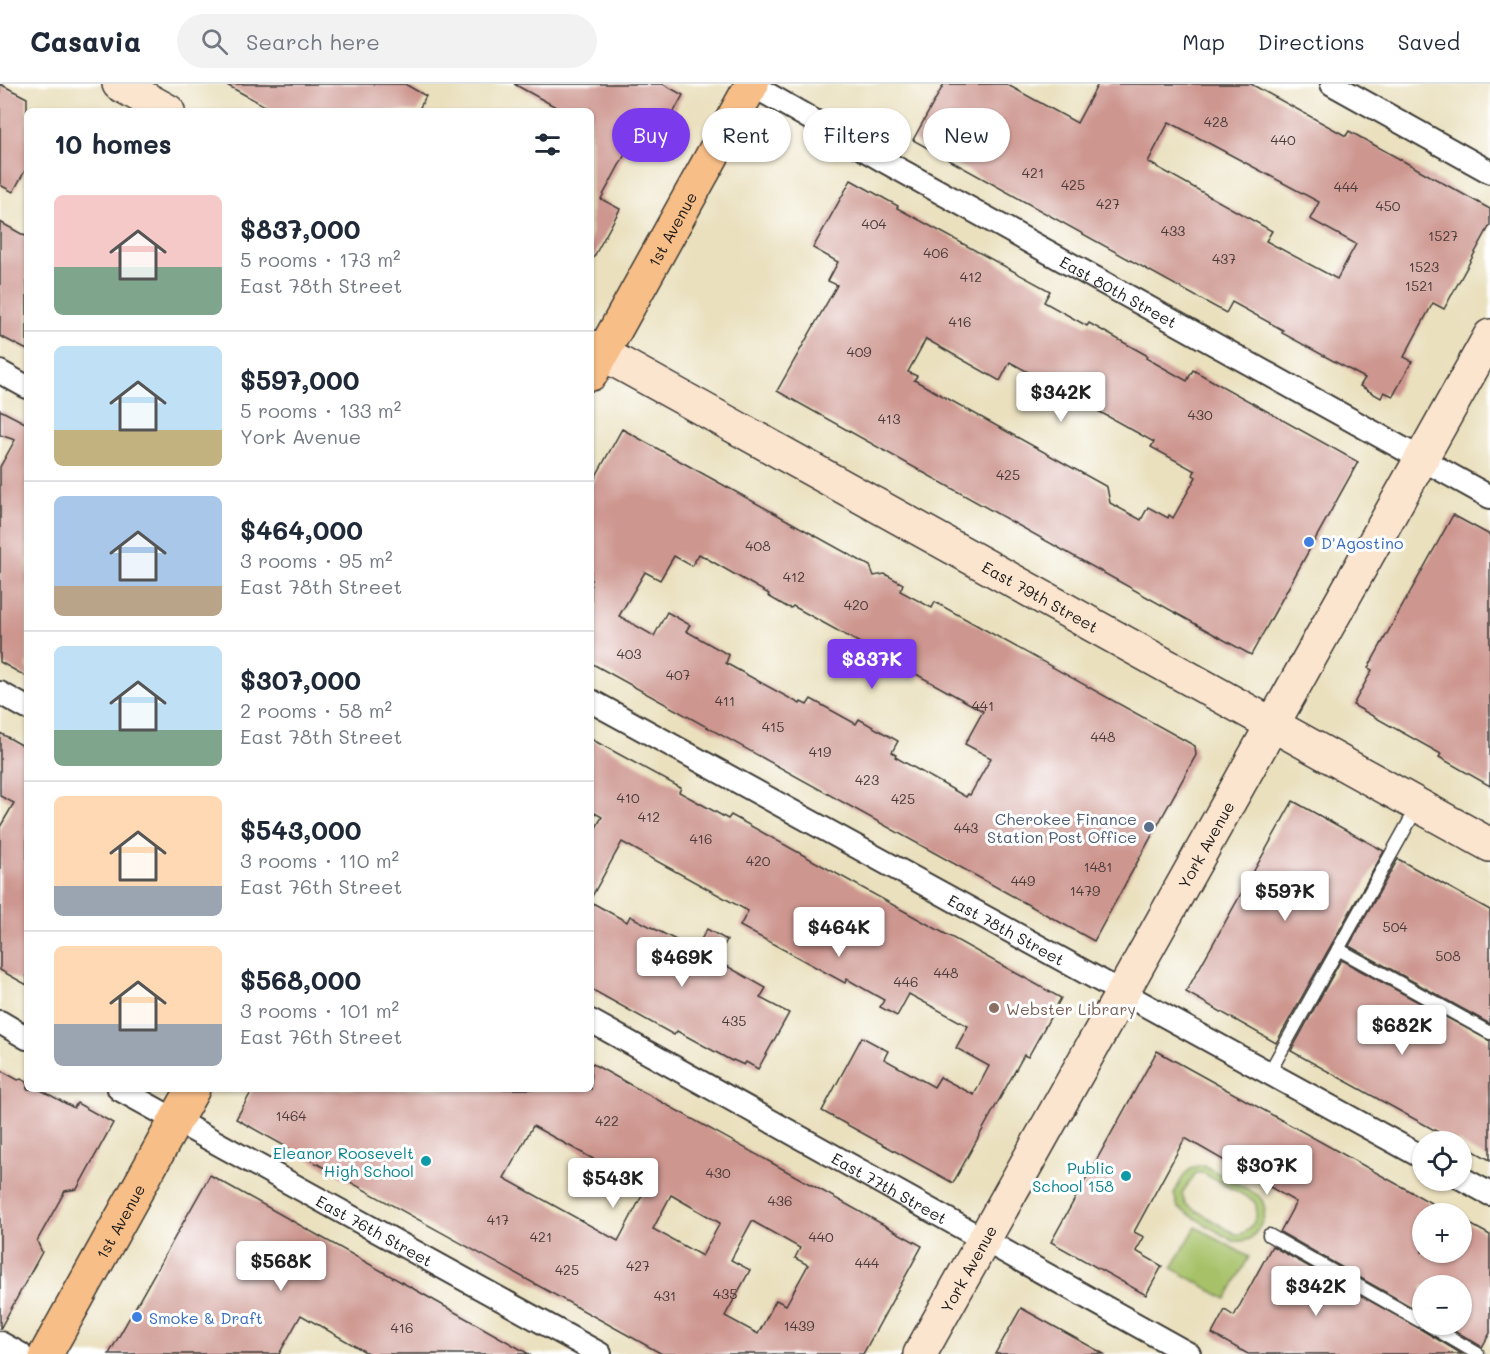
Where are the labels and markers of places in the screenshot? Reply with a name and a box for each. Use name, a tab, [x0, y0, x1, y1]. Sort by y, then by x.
pin: $342K	[1019, 372, 1103, 423]
place label: D'Agostino	[1321, 532, 1403, 553]
marker: D'Agostino	[1302, 535, 1316, 549]
pin: $837K	[830, 639, 914, 690]
place label: Cherokee Finance Station Post Office	[987, 808, 1137, 847]
marker: Cherokee Finance Station Post Office	[1142, 820, 1156, 834]
pin: $597K	[1243, 871, 1327, 922]
pin: $464K	[797, 907, 881, 958]
pin: $469K	[640, 937, 724, 988]
place label: Webster Library	[1006, 998, 1136, 1019]
marker: Webster Library	[987, 1001, 1001, 1015]
pin: $682K	[1360, 1005, 1444, 1056]
place label: Eleanor Roosevelt High School	[273, 1142, 414, 1181]
pin: $307K	[1225, 1145, 1309, 1196]
marker: Eleanor Roosevelt High School	[419, 1154, 433, 1168]
place label: Public School 158	[1032, 1157, 1114, 1196]
pin: $543K	[571, 1158, 655, 1209]
marker: Public School 158	[1119, 1169, 1133, 1183]
pin: $568K	[239, 1241, 323, 1292]
pin: $342K	[1274, 1266, 1358, 1317]
place label: Smoke & Draft	[149, 1307, 263, 1328]
marker: Smoke & Draft	[130, 1310, 144, 1324]

